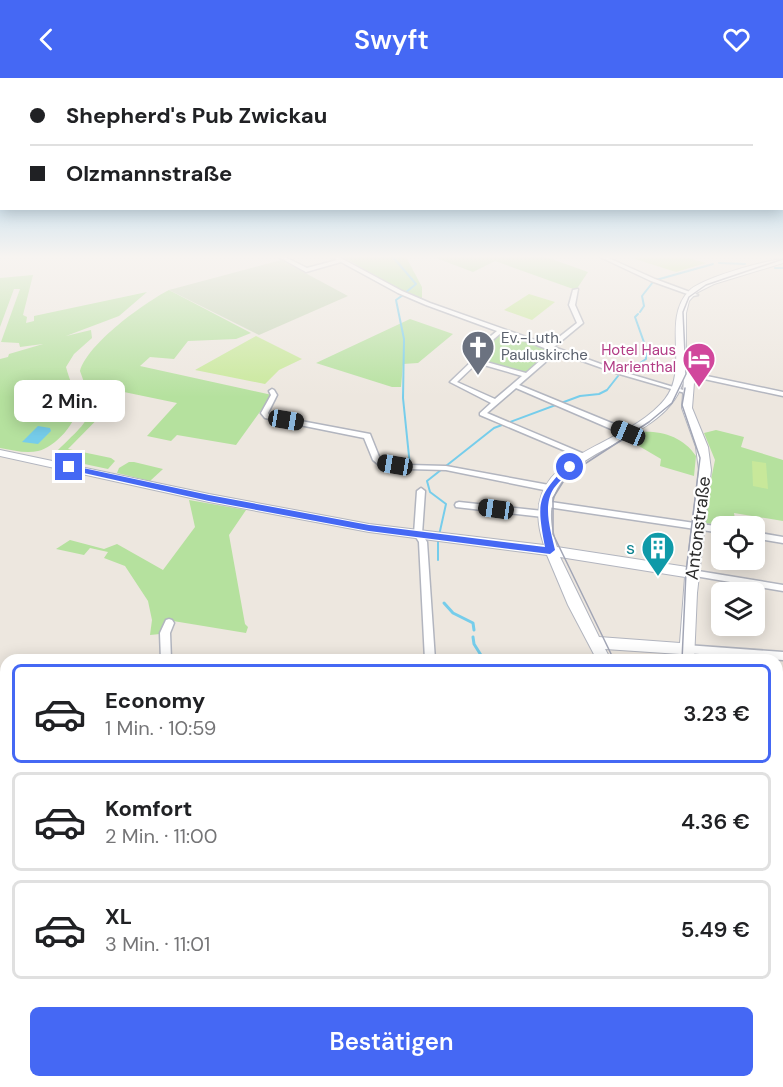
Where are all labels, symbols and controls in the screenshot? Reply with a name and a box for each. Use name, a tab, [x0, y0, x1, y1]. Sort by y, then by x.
text: Swyft	[354, 22, 429, 57]
icon: back	[30, 23, 63, 56]
icon: heart	[720, 23, 753, 56]
text: Shepherd's Pub Zwickau	[66, 101, 327, 130]
text: Olzmannstraße	[66, 159, 232, 188]
place label: Ev.-Luth. Pauluskirche	[501, 328, 588, 365]
church icon: Ev.-Luth. Pauluskirche	[460, 329, 496, 376]
place label: Hotel Haus Marienthal	[601, 340, 676, 377]
hotel icon: Hotel Haus Marienthal	[681, 341, 717, 388]
callout: 2 Min.	[14, 380, 124, 422]
text: 2 Min.	[42, 388, 97, 414]
car	[267, 408, 305, 432]
car	[608, 418, 648, 448]
route end	[55, 453, 82, 480]
car	[376, 453, 414, 477]
route start	[556, 453, 583, 480]
street label: Antonstraße	[680, 475, 716, 581]
car	[477, 498, 515, 520]
map controls	[711, 516, 765, 636]
button: locate	[711, 516, 765, 570]
building icon: s	[640, 530, 676, 577]
place label: s	[626, 536, 635, 560]
button: layers	[711, 582, 765, 636]
text: Economy	[105, 686, 205, 715]
icon: car	[33, 687, 87, 741]
text: 3.23 €	[683, 699, 750, 728]
text: 1 Min. · 10:59	[105, 715, 216, 741]
text: Komfort	[105, 794, 192, 823]
icon: car	[33, 795, 87, 849]
text: 4.36 €	[681, 807, 750, 836]
text: 2 Min. · 11:00	[105, 823, 217, 849]
text: XL	[105, 902, 132, 931]
icon: car	[33, 903, 87, 957]
text: 5.49 €	[681, 915, 750, 944]
text: 3 Min. · 11:01	[105, 931, 210, 957]
button: Bestätigen	[30, 1007, 753, 1076]

